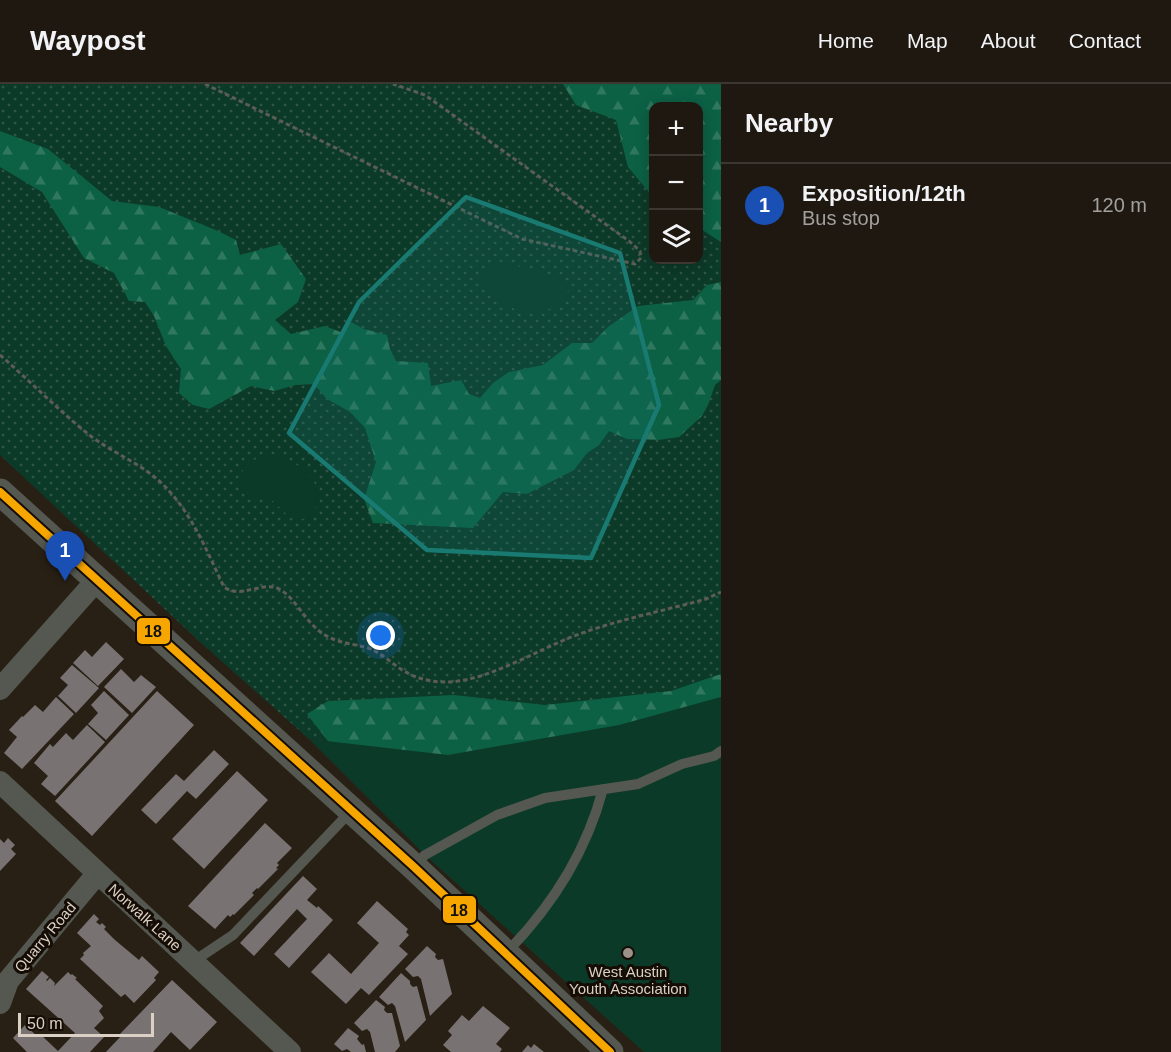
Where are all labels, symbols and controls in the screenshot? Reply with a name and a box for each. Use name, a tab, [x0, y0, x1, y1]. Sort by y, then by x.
text: Waypost	[30, 25, 146, 56]
text: Home	[818, 29, 874, 52]
text: Map	[907, 29, 948, 52]
text: About	[981, 29, 1036, 52]
text: Contact	[1069, 29, 1141, 52]
map controls	[649, 102, 703, 264]
button: +	[649, 102, 703, 156]
text: Nearby	[745, 108, 833, 138]
button: −	[649, 156, 703, 210]
text: Exposition/12th	[802, 181, 966, 206]
text: 1	[759, 194, 770, 216]
text: 120 m	[1091, 194, 1147, 216]
text: Bus stop	[802, 207, 880, 229]
button: layers	[649, 210, 703, 264]
pin: 1	[46, 532, 84, 581]
line badge: 18	[136, 617, 171, 645]
your location	[366, 621, 395, 650]
text: 18	[144, 623, 162, 640]
street label: Norwalk Lane	[105, 880, 185, 954]
line badge: 18	[442, 895, 477, 924]
street label: Quarry Road	[11, 899, 79, 975]
text: 18	[450, 902, 468, 919]
marker: West Austin Youth Association	[621, 946, 635, 960]
place label: West Austin Youth Association	[569, 963, 687, 997]
scale bar	[18, 1010, 154, 1038]
text: 50 m	[27, 1015, 63, 1032]

